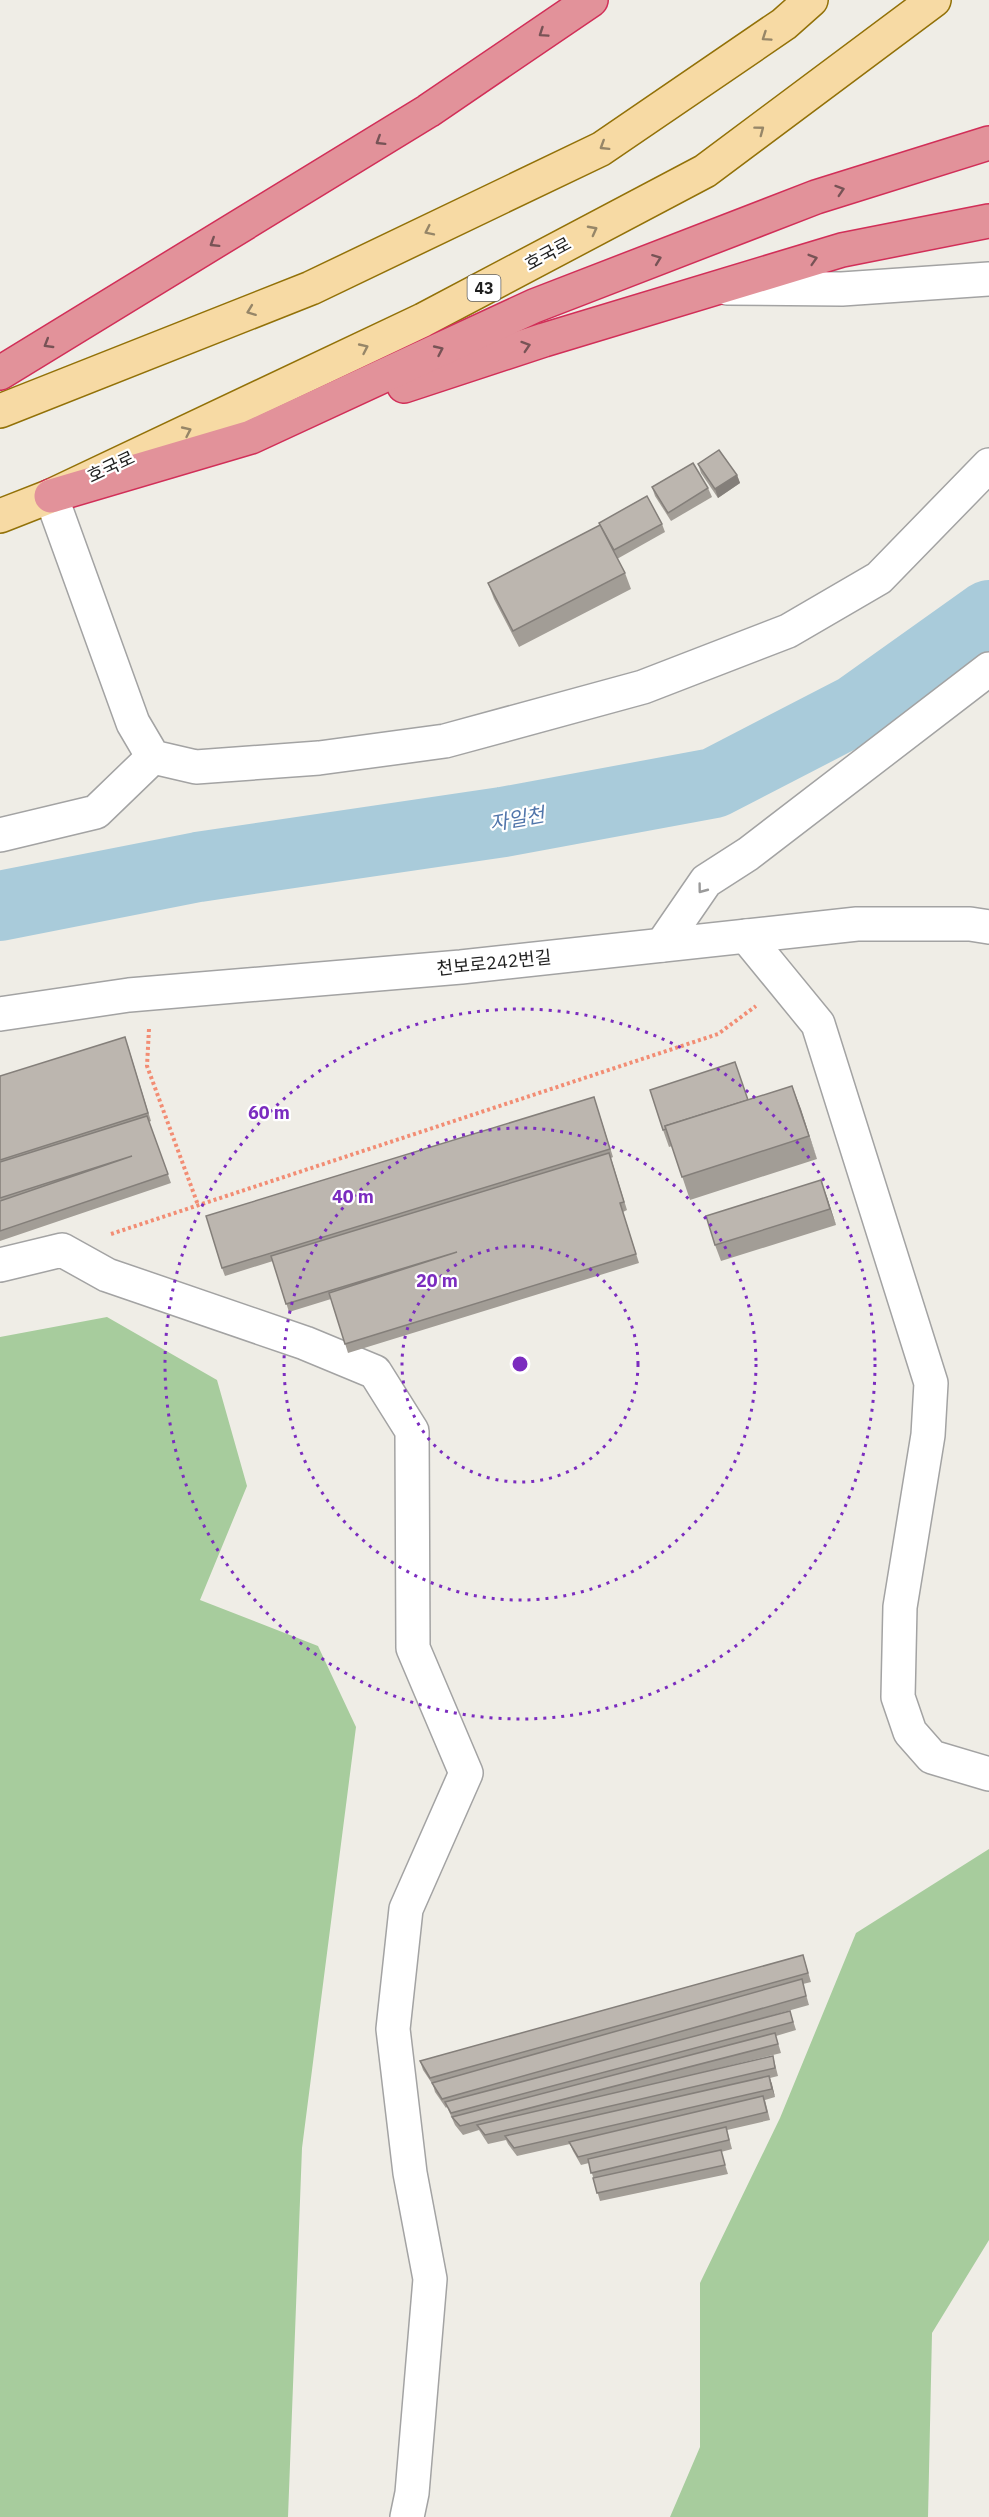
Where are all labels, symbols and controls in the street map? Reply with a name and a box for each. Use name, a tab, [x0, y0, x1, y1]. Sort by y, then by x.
one-way arrow	[539, 26, 550, 37]
one-way arrow	[761, 29, 772, 40]
one-way arrow	[753, 127, 764, 138]
one-way arrow	[376, 133, 387, 144]
one-way arrow	[600, 139, 610, 151]
one-way arrow	[834, 185, 845, 197]
one-way arrow	[424, 224, 435, 236]
one-way arrow	[587, 226, 597, 237]
street label: 호국로	[520, 232, 575, 275]
one-way arrow	[210, 235, 220, 247]
one-way arrow	[651, 253, 662, 266]
one-way arrow	[807, 254, 818, 266]
road number: 43	[468, 275, 500, 301]
one-way arrow	[246, 304, 257, 316]
one-way arrow	[44, 337, 54, 349]
one-way arrow	[520, 340, 531, 353]
one-way arrow	[357, 344, 368, 356]
one-way arrow	[432, 346, 443, 358]
one-way arrow	[181, 427, 192, 439]
street label: 호국로	[83, 446, 138, 487]
water label: 자일천	[487, 800, 549, 837]
one-way arrow	[698, 882, 709, 893]
street label: 천보로242번길	[435, 945, 552, 980]
text: 60 m	[248, 1101, 290, 1124]
text: 40 m	[332, 1185, 374, 1208]
text: 20 m	[416, 1269, 458, 1292]
centre of rings	[510, 1354, 530, 1374]

